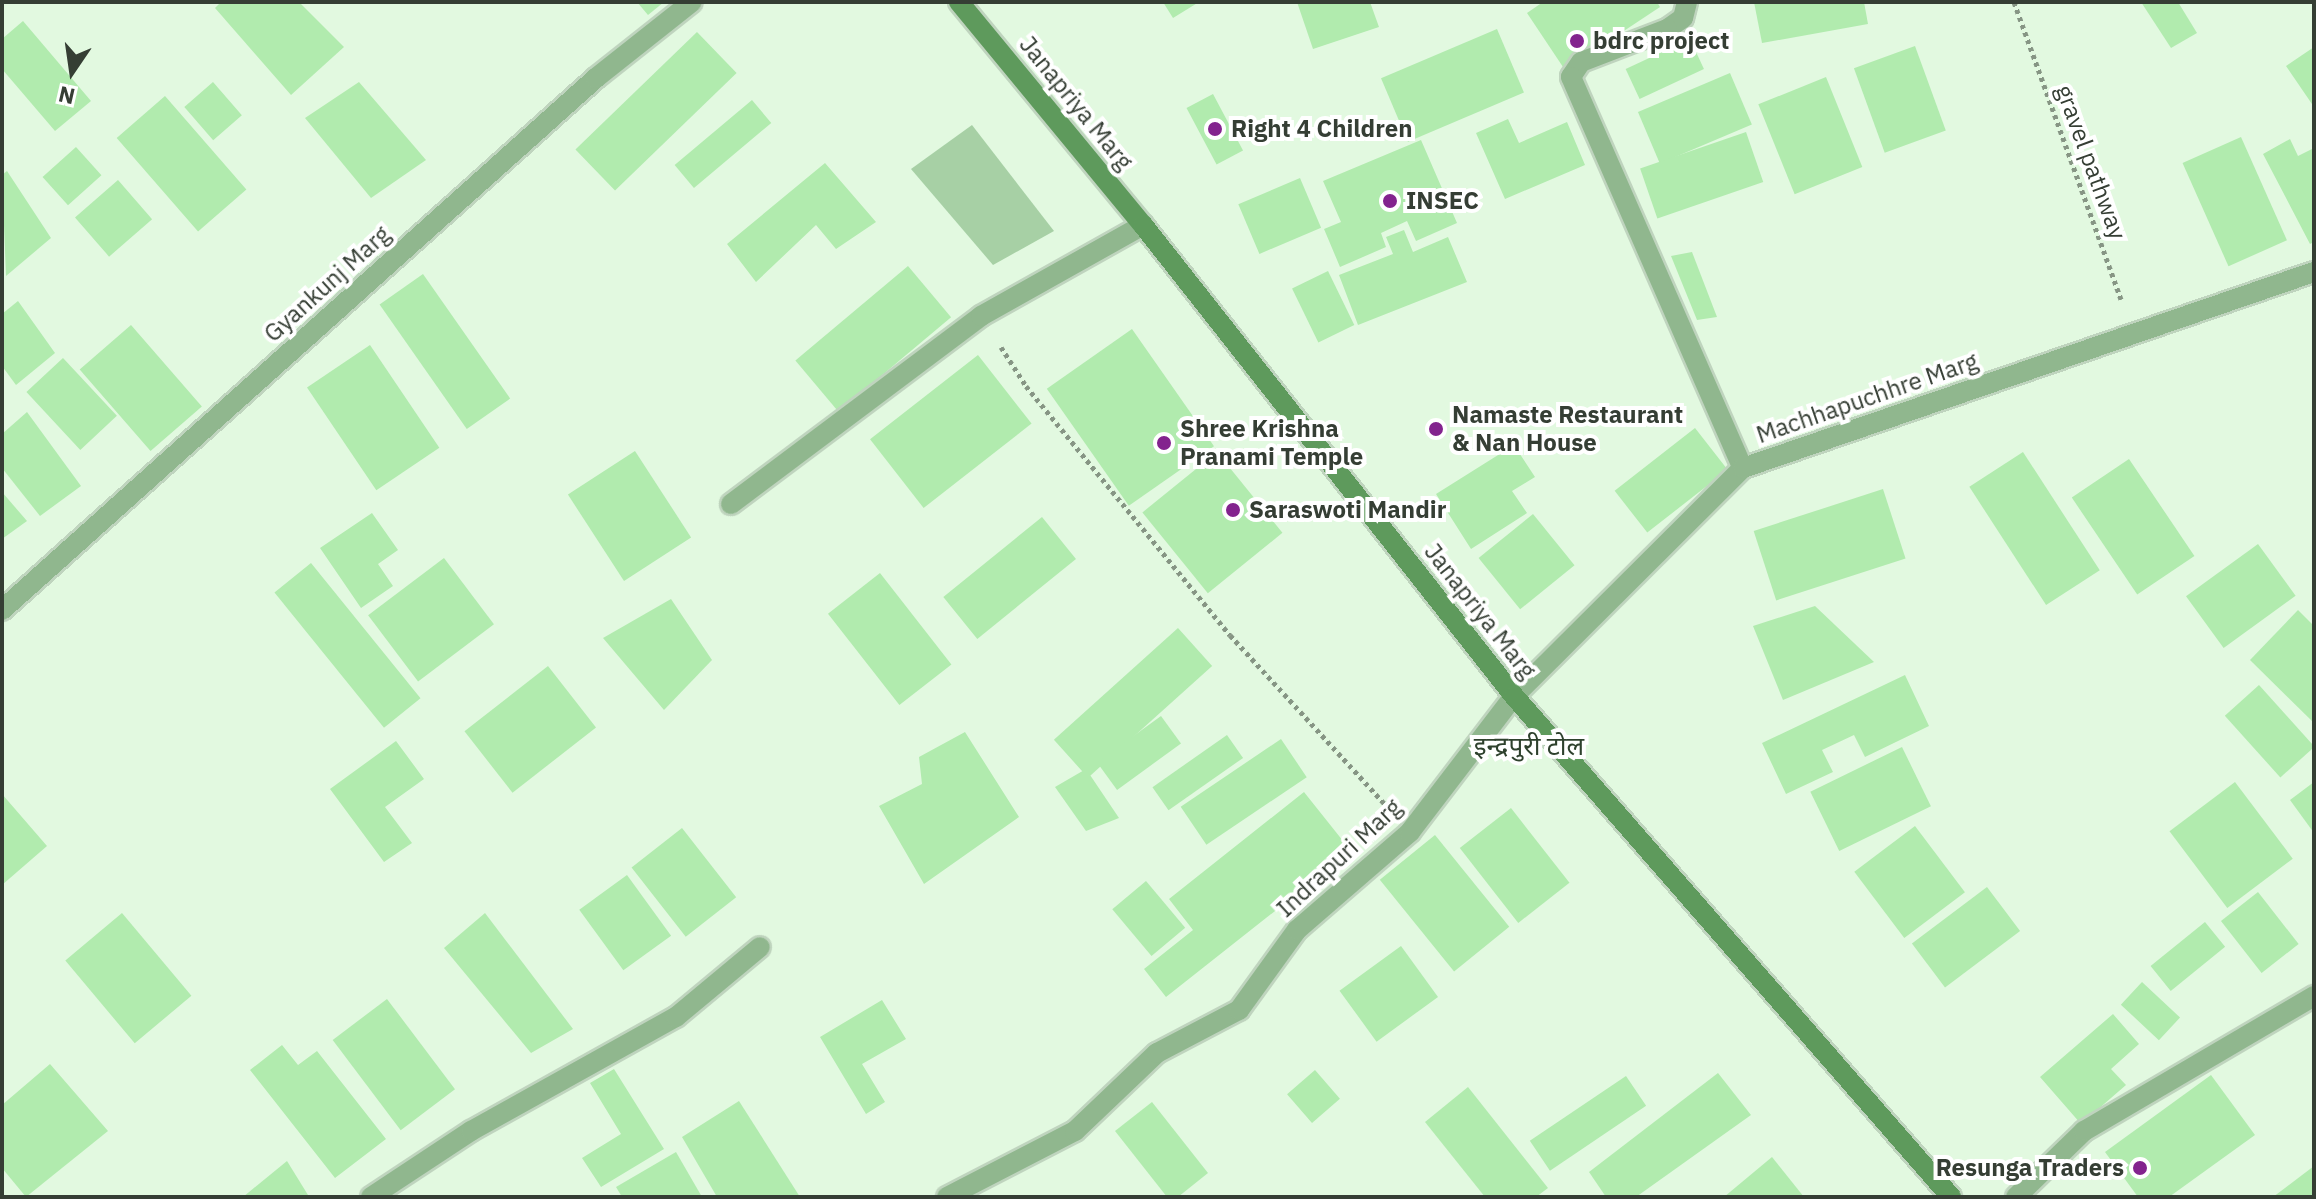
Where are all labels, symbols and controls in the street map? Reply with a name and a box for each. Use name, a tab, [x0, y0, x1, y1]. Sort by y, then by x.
place label: bdrc project	[1593, 27, 1729, 55]
street label: Janapriya Marg	[1013, 30, 1139, 176]
north arrow	[32, 32, 112, 112]
marker: bdrc project	[1568, 32, 1586, 50]
text: N	[55, 80, 78, 112]
street label: gravel pathway	[2050, 81, 2132, 243]
place label: Right 4 Children	[1231, 115, 1413, 143]
marker: Right 4 Children	[1206, 120, 1224, 138]
place label: INSEC	[1406, 187, 1479, 215]
marker: INSEC	[1381, 192, 1399, 210]
street label: Gyankunj Marg	[258, 220, 396, 348]
street label: Machhapuchhre Marg	[1753, 347, 1981, 449]
place label: Namaste Restaurant & Nan House	[1452, 401, 1683, 457]
place label: Shree Krishna Pranami Temple	[1180, 415, 1363, 471]
marker: Namaste Restaurant & Nan House	[1427, 420, 1445, 438]
marker: Shree Krishna Pranami Temple	[1155, 434, 1173, 452]
place label: Saraswoti Mandir	[1249, 496, 1446, 524]
marker: Saraswoti Mandir	[1224, 501, 1242, 519]
street label: Janapriya Marg	[1418, 538, 1542, 684]
district label: इन्द्रपुरी टोल	[1474, 730, 1584, 762]
street label: Indrapuri Marg	[1271, 793, 1407, 923]
place label: Resunga Traders	[1936, 1154, 2124, 1182]
marker: Resunga Traders	[2131, 1159, 2149, 1177]

